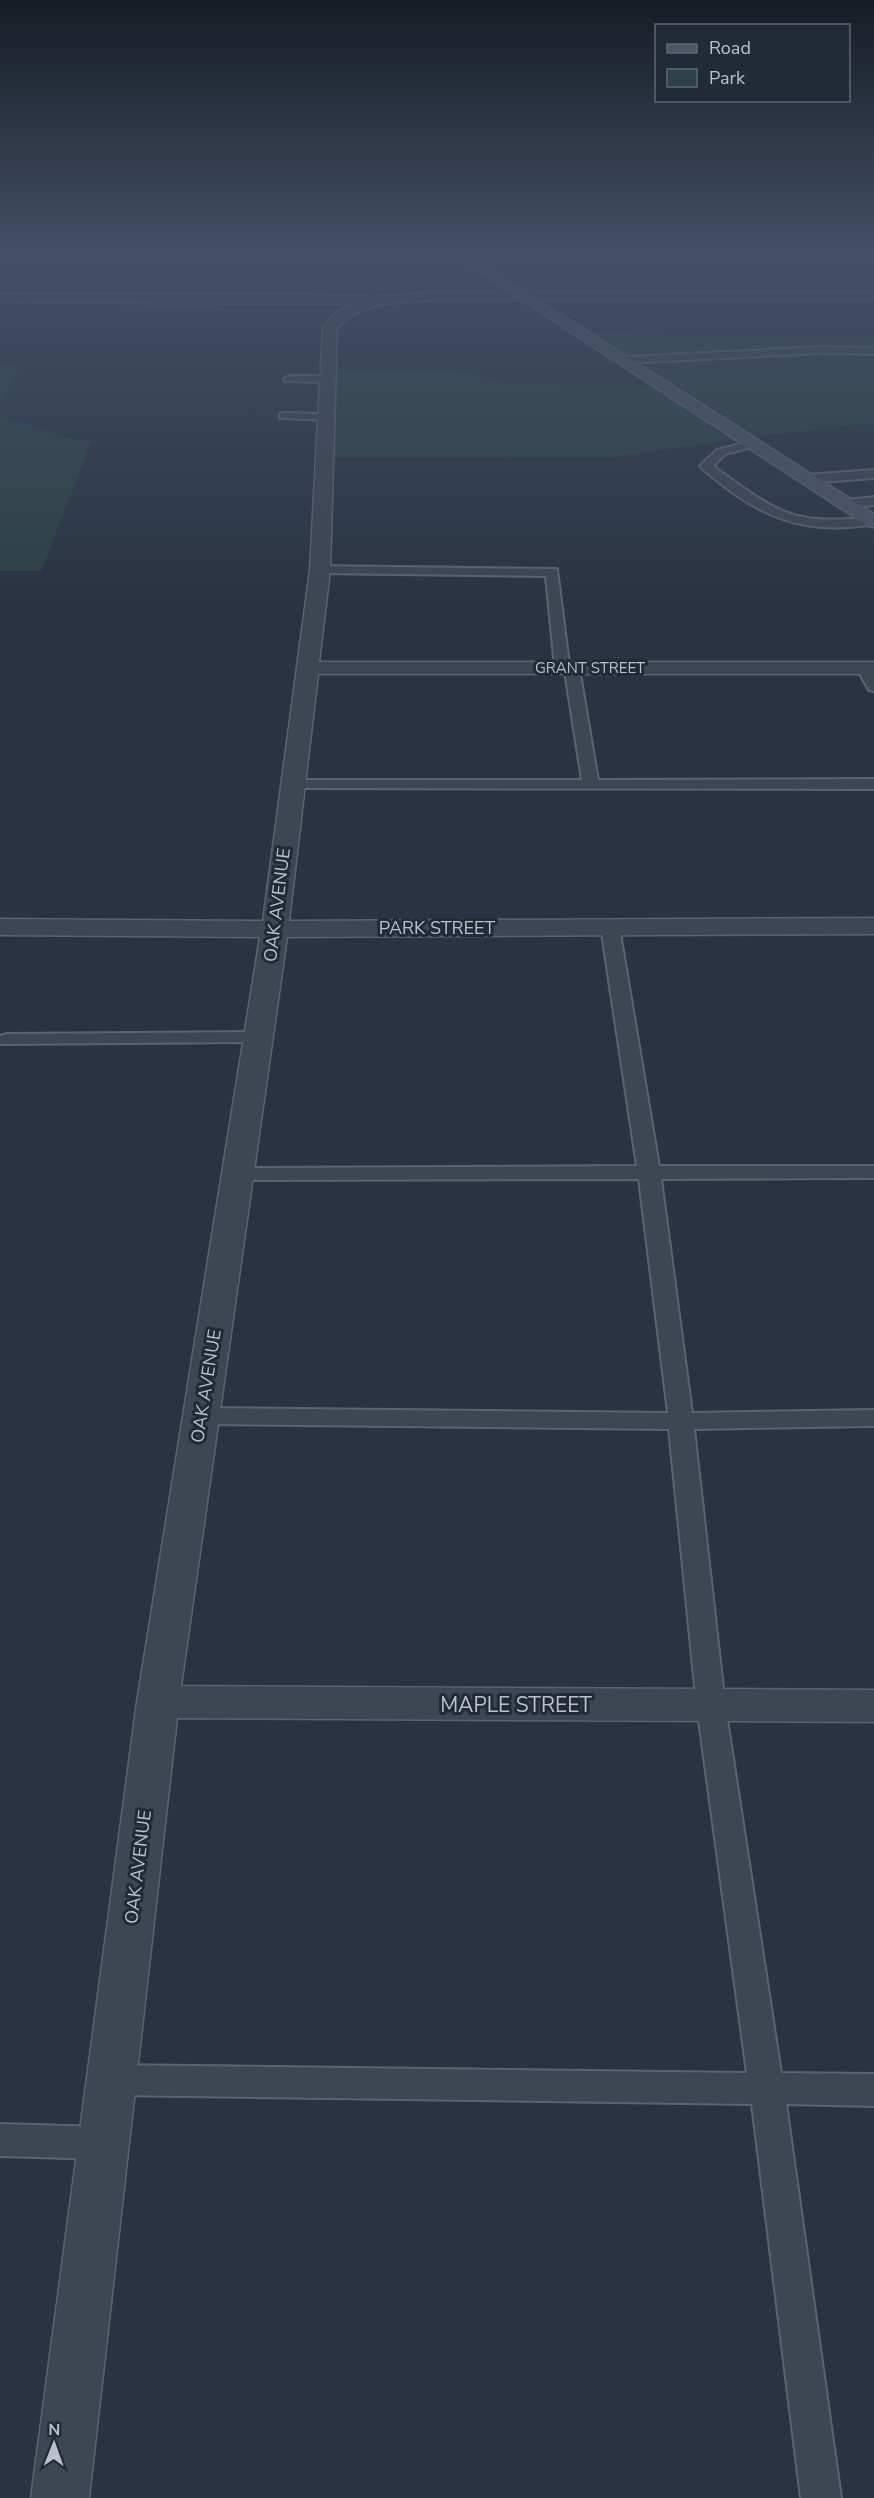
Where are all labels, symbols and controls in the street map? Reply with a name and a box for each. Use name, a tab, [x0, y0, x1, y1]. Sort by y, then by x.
legend	[655, 24, 850, 102]
text: Road	[709, 36, 751, 60]
text: Park	[709, 66, 746, 90]
street label: GRANT STREET	[535, 658, 645, 678]
street label: OAK AVENUE	[258, 847, 296, 963]
street label: PARK STREET	[379, 916, 495, 940]
street label: OAK AVENUE	[185, 1328, 227, 1444]
street label: MAPLE STREET	[440, 1691, 592, 1719]
street label: OAK AVENUE	[119, 1809, 157, 1925]
north arrow	[24, 2414, 84, 2474]
text: N	[48, 2419, 60, 2441]

